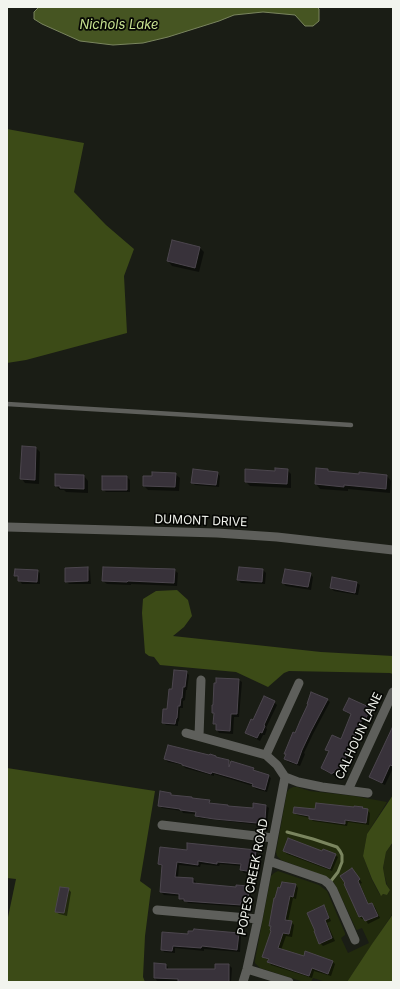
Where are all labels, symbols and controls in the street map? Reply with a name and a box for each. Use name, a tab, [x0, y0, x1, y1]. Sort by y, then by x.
water label: Nichols Lake	[79, 17, 159, 33]
street label: DUMONT DRIVE	[154, 512, 248, 530]
street label: CALHOUN LANE	[333, 690, 385, 782]
street label: POPES CREEK ROAD	[235, 817, 271, 937]

